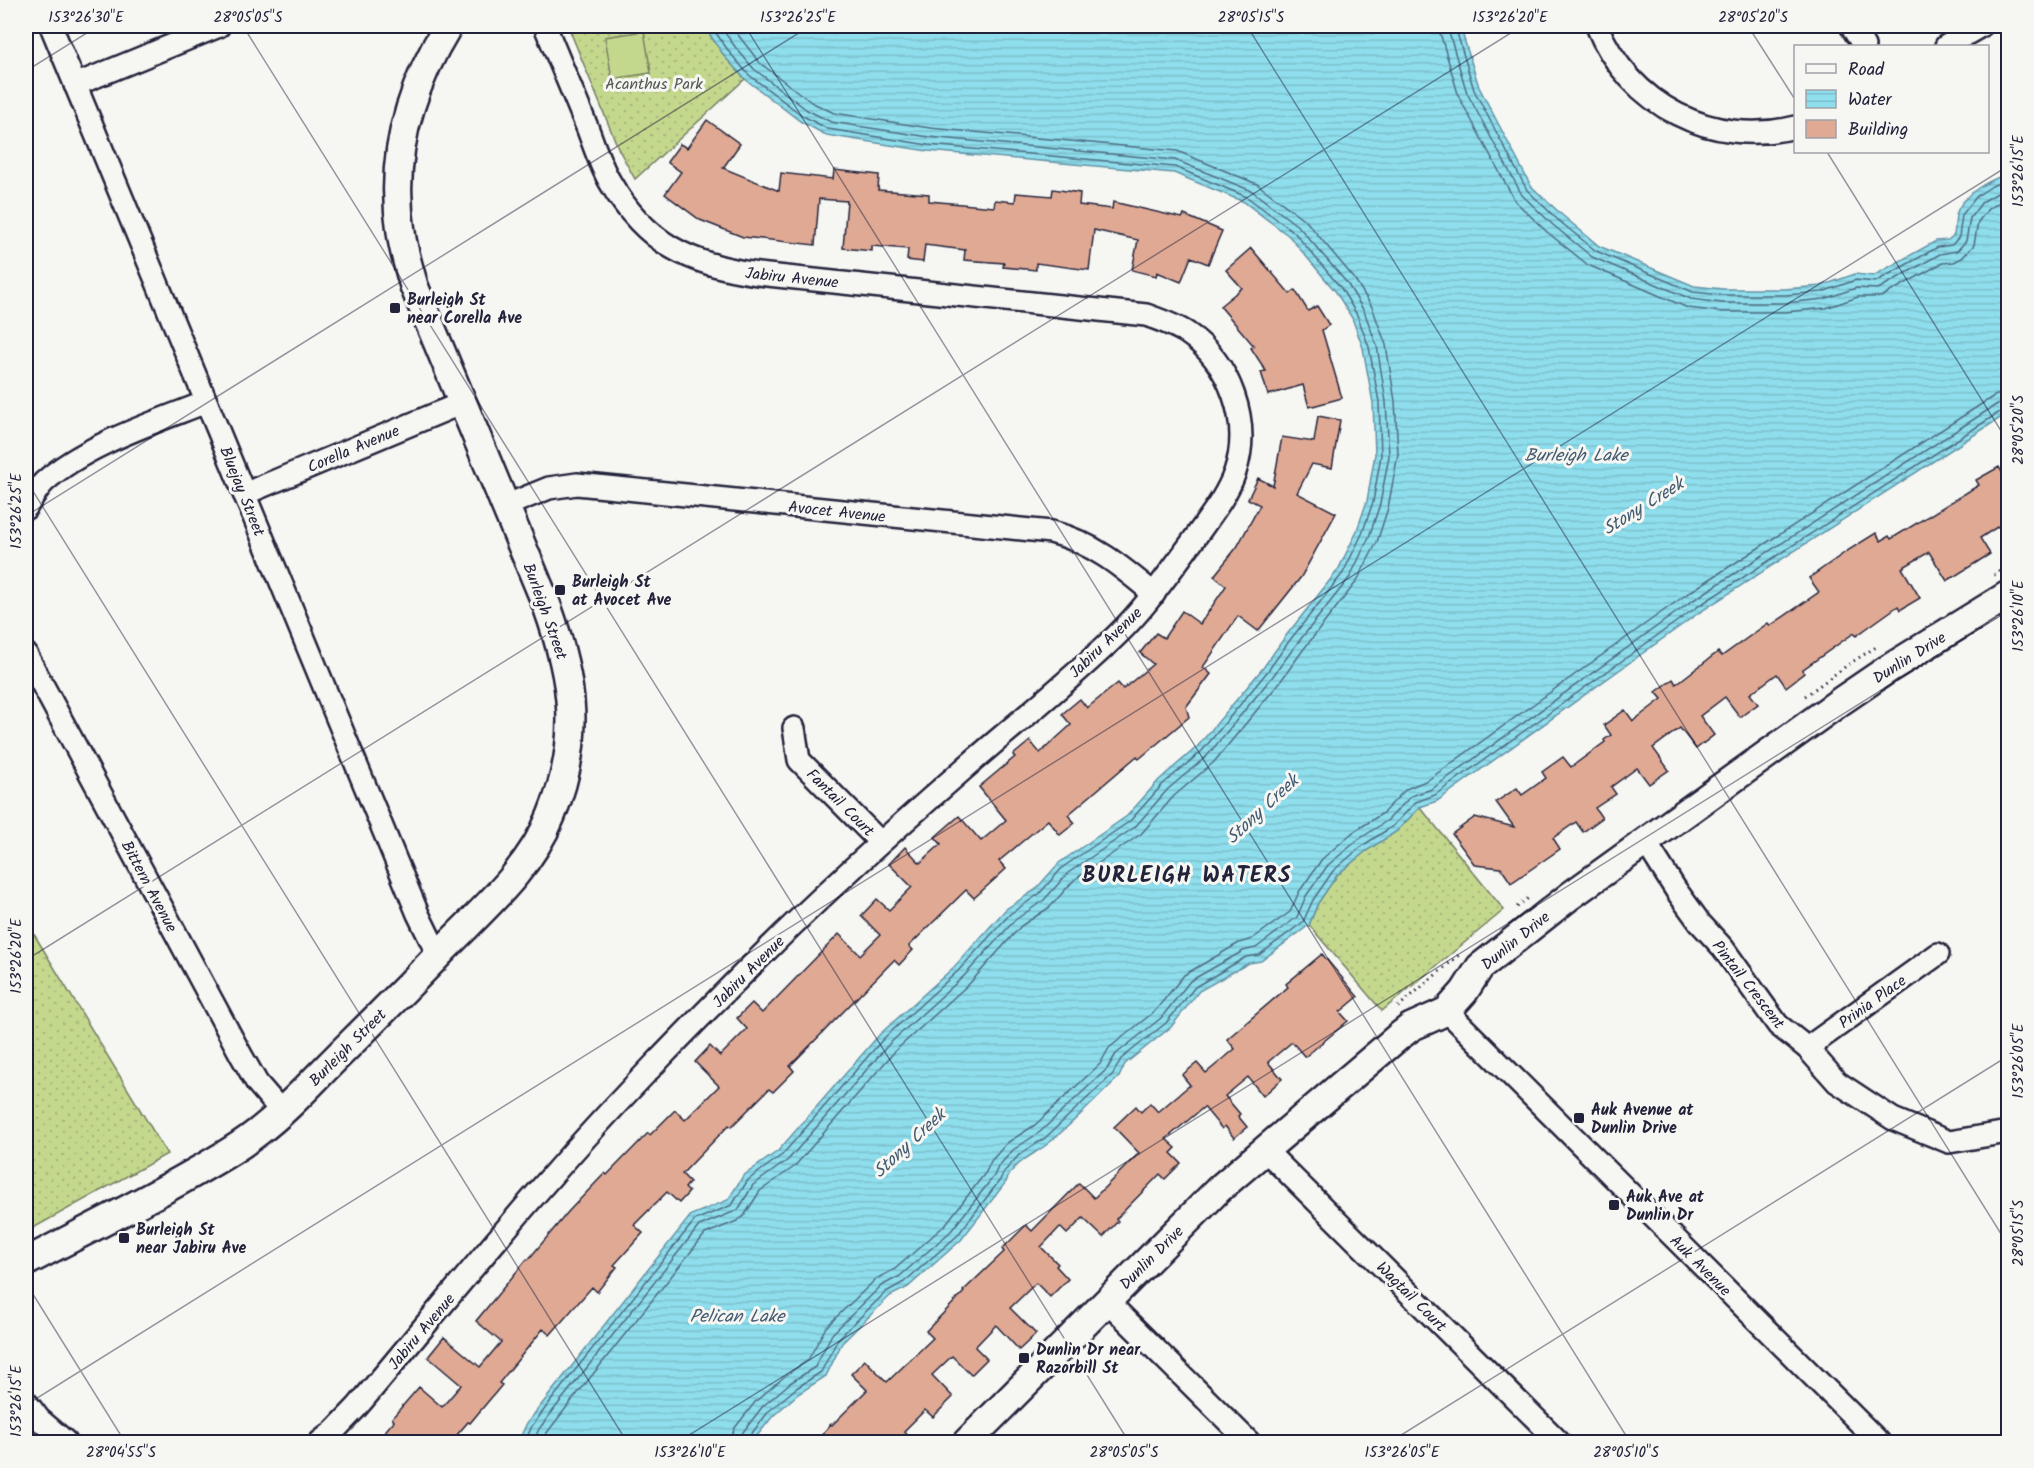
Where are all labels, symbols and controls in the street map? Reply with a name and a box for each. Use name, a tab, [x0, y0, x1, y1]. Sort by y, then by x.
text: 153°26'30"E	[48, 6, 125, 30]
text: 28°05'05"S	[213, 6, 283, 30]
text: 153°26'25"E	[760, 6, 837, 30]
text: 28°05'15"S	[1218, 6, 1284, 30]
text: 153°26'20"E	[1472, 6, 1549, 30]
text: 28°05'20"S	[1718, 6, 1788, 30]
legend	[1794, 45, 1989, 153]
text: Road	[1848, 56, 1885, 85]
park label: Acanthus Park	[605, 72, 703, 97]
text: Water	[1848, 86, 1893, 115]
text: Building	[1848, 116, 1908, 145]
text: 153°26'15"E	[2007, 134, 2031, 207]
street label: Jabiru Avenue	[744, 261, 840, 296]
place label: Burleigh St near Corella Ave	[407, 288, 522, 331]
marker: Burleigh St near Corella Ave	[388, 301, 402, 315]
text: 28°05'20"S	[2007, 395, 2031, 465]
street label: Corella Avenue	[304, 419, 404, 480]
water label: Burleigh Lake	[1524, 442, 1629, 471]
street label: Bluejay Street	[212, 443, 271, 541]
water label: Stony Creek	[1597, 469, 1692, 544]
text: 153°26'25"E	[5, 472, 29, 549]
street label: Avocet Avenue	[787, 495, 887, 530]
street label: Burleigh Street	[516, 560, 574, 664]
place label: Burleigh St at Avocet Ave	[572, 570, 672, 613]
text: 153°26'10"E	[2007, 579, 2031, 652]
marker: Burleigh St at Avocet Ave	[553, 583, 567, 597]
street label: Jabiru Avenue	[1064, 602, 1148, 685]
street label: Dunlin Drive	[1868, 626, 1951, 691]
street label: Fantail Court	[800, 763, 881, 844]
water label: Stony Creek	[1220, 767, 1308, 852]
street label: Bittern Avenue	[114, 836, 183, 937]
district label: BURLEIGH WATERS	[1082, 859, 1292, 894]
street label: Dunlin Drive	[1476, 905, 1556, 977]
text: 153°26'20"E	[5, 917, 29, 994]
street label: Jabiru Avenue	[707, 930, 791, 1014]
street label: Pintail Crescent	[1705, 935, 1791, 1035]
street label: Prinia Place	[1834, 969, 1912, 1035]
street label: Burleigh Street	[303, 1003, 393, 1093]
text: 153°26'05"E	[2007, 1022, 2031, 1098]
place label: Auk Avenue at Dunlin Drive	[1591, 1098, 1694, 1141]
water label: Stony Creek	[867, 1101, 955, 1186]
marker: Auk Avenue at Dunlin Drive	[1572, 1111, 1586, 1125]
place label: Auk Ave at Dunlin Dr	[1626, 1185, 1705, 1228]
marker: Auk Ave at Dunlin Dr	[1607, 1198, 1621, 1212]
text: 28°05'15"S	[2007, 1200, 2031, 1266]
place label: Burleigh St near Jabiru Ave	[136, 1218, 247, 1261]
street label: Dunlin Drive	[1114, 1220, 1190, 1296]
street label: Auk Avenue	[1663, 1229, 1737, 1303]
marker: Burleigh St near Jabiru Ave	[117, 1231, 131, 1245]
street label: Wagtail Court	[1370, 1256, 1453, 1339]
street label: Jabiru Avenue	[382, 1288, 462, 1376]
water label: Pelican Lake	[690, 1303, 786, 1332]
place label: Dunlin Dr near Razorbill St	[1036, 1338, 1141, 1381]
marker: Dunlin Dr near Razorbill St	[1017, 1351, 1031, 1365]
text: 153°26'15"E	[5, 1364, 29, 1437]
text: 28°04'55"S	[86, 1441, 156, 1465]
text: 153°26'10"E	[654, 1441, 727, 1465]
text: 28°05'05"S	[1089, 1441, 1159, 1465]
text: 153°26'05"E	[1365, 1441, 1441, 1465]
text: 28°05'10"S	[1593, 1441, 1659, 1465]

